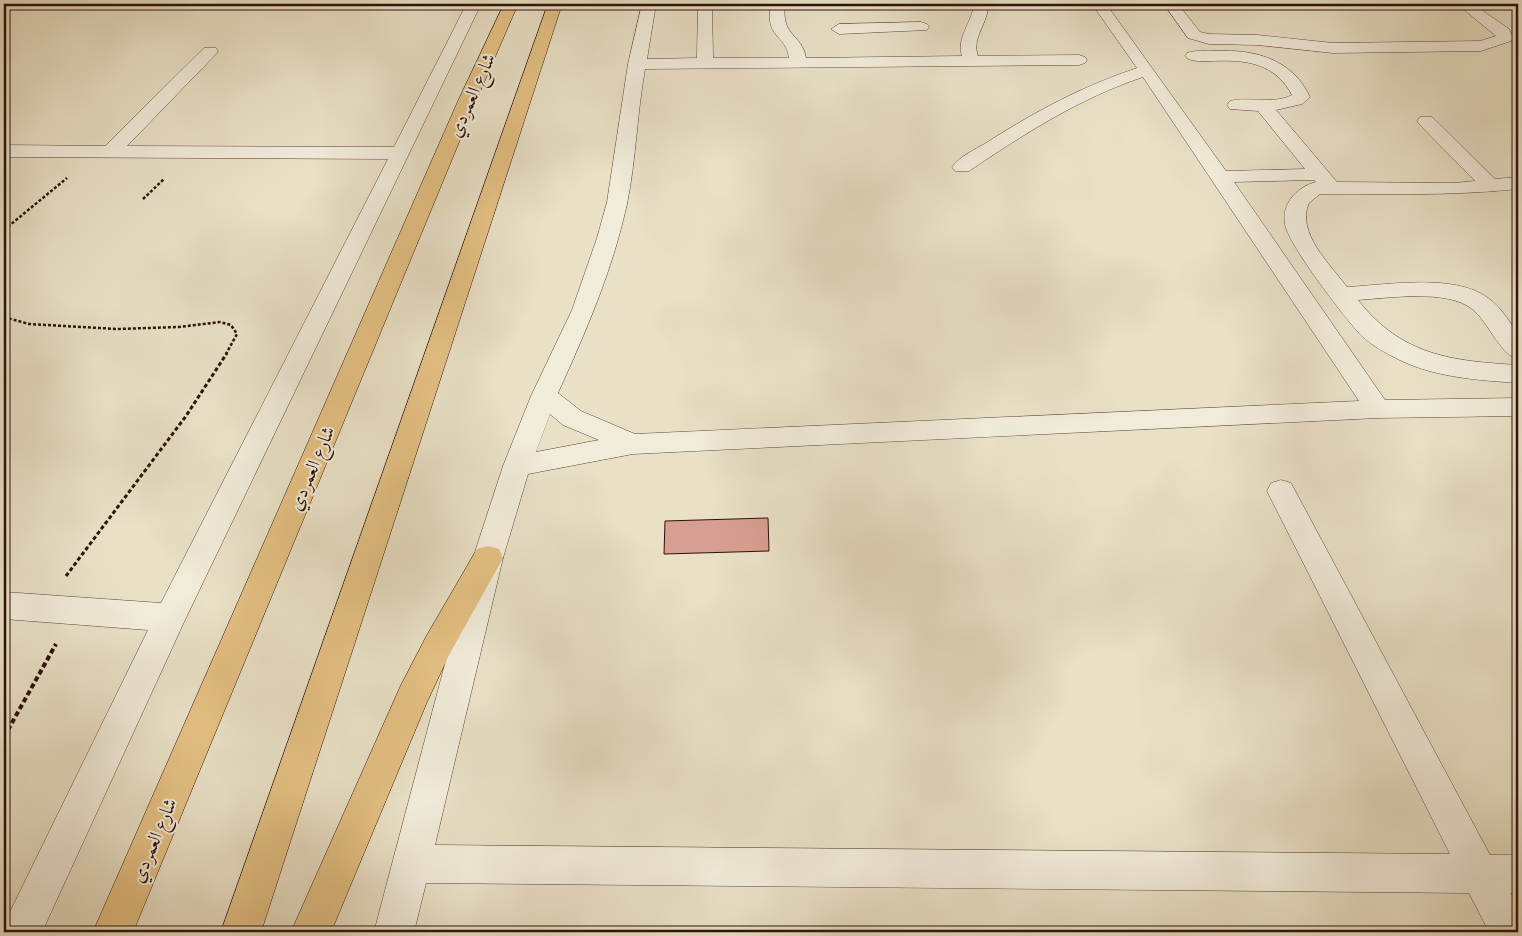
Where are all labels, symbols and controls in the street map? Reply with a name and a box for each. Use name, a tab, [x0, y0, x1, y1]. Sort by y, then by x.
street label: شارع العمردي	[443, 50, 504, 142]
street label: شارع العمردي	[283, 422, 343, 516]
street label: شارع العمردي	[125, 794, 185, 888]

